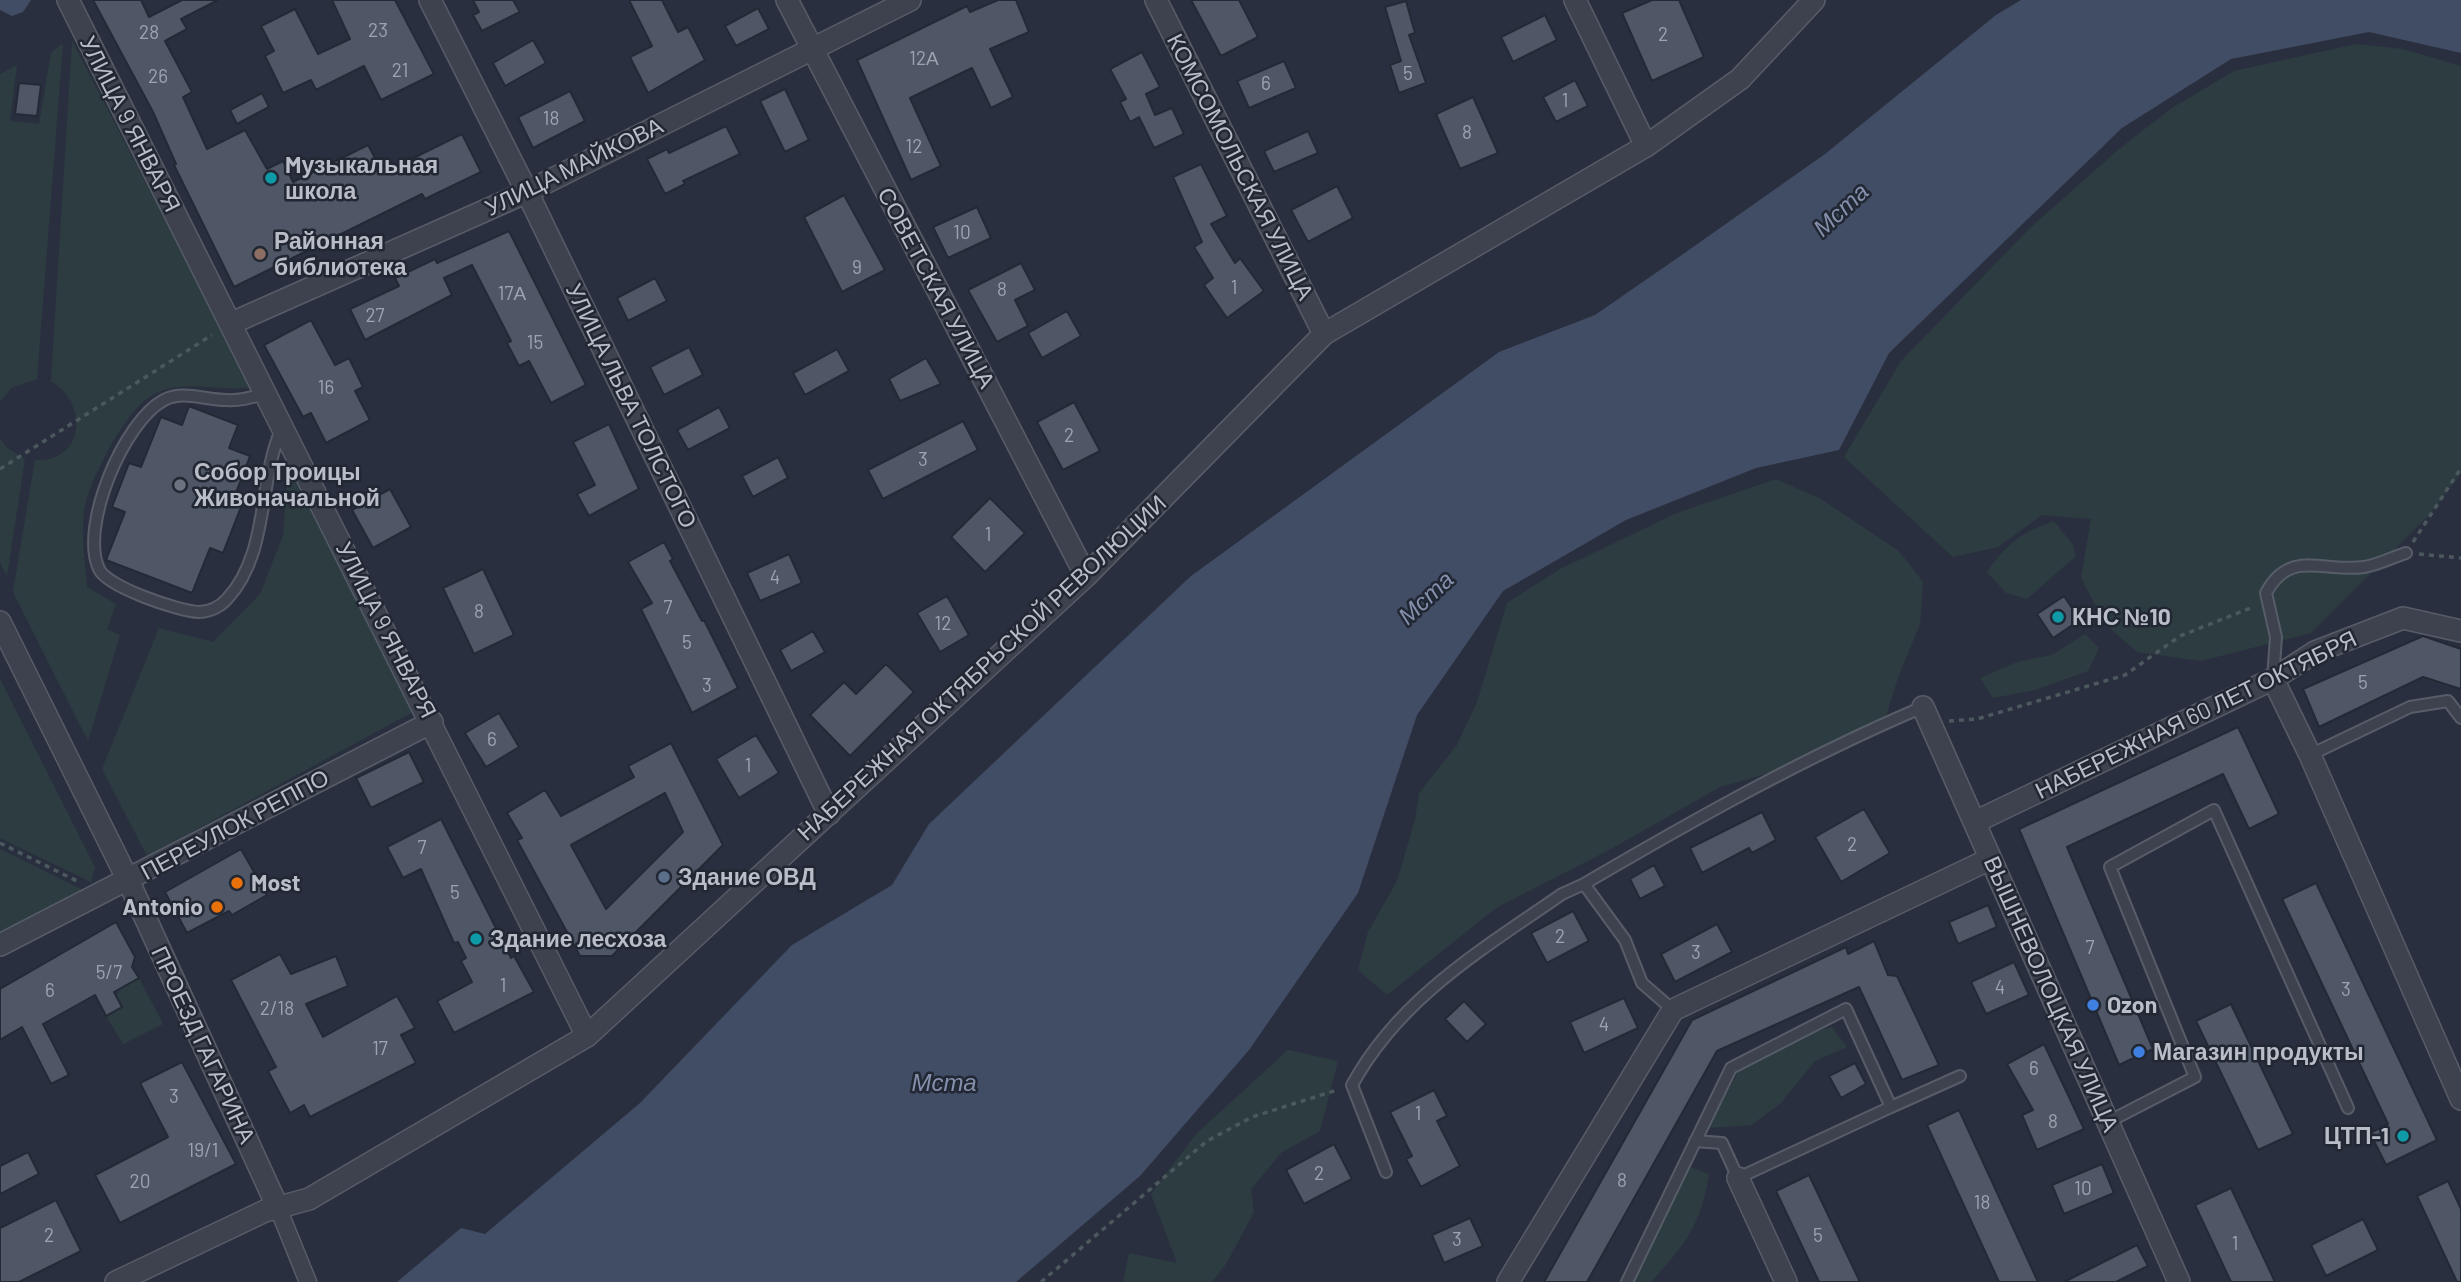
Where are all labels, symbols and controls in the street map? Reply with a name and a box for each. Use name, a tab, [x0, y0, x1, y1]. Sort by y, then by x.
house number: 23	[368, 20, 388, 42]
house number: 28	[139, 22, 159, 44]
house number: 2	[1658, 24, 1668, 46]
street label: КОМСОМОЛЬСКАЯ УЛИЦА	[1161, 29, 1319, 305]
street label: УЛИЦА 9 ЯНВАРЯ	[74, 31, 186, 217]
house number: 12А	[909, 48, 939, 70]
house number: 21	[392, 60, 408, 82]
house number: 5	[1403, 63, 1413, 85]
house number: 26	[148, 66, 168, 88]
house number: 6	[1261, 73, 1271, 95]
house number: 1	[1562, 90, 1568, 112]
house number: 18	[543, 108, 559, 130]
street label: УЛИЦА МАЙКОВА	[481, 112, 667, 222]
house number: 8	[1462, 122, 1472, 144]
house number: 12	[906, 136, 922, 158]
place label: Mузыкальная школа	[285, 151, 438, 205]
marker: Mузыкальная школа	[263, 170, 279, 186]
water label: Мста	[1807, 177, 1875, 243]
street label: СОВЕТСКАЯ УЛИЦА	[871, 183, 1001, 393]
house number: 10	[953, 222, 971, 244]
place label: Районная библиотека	[274, 227, 407, 281]
marker: Районная библиотека	[252, 246, 268, 262]
house number: 9	[852, 257, 862, 279]
house number: 1	[1231, 277, 1237, 299]
street label: УЛИЦА ЛЬВА ТОЛСТОГО	[560, 279, 702, 533]
house number: 8	[997, 279, 1007, 301]
house number: 17А	[498, 283, 526, 305]
house number: 27	[365, 305, 385, 327]
house number: 15	[527, 332, 543, 354]
house number: 16	[318, 377, 334, 399]
house number: 2	[1064, 425, 1074, 447]
house number: 3	[918, 449, 928, 471]
place label: Собор Троицы Живоначальной	[194, 458, 380, 512]
marker: Собор Троицы Живоначальной	[172, 477, 188, 493]
street label: НАБЕРЕЖНАЯ ОКТЯБРЬСКОЙ РЕВОЛЮЦИИ	[792, 489, 1172, 847]
house number: 1	[985, 524, 991, 546]
street label: УЛИЦА 9 ЯНВАРЯ	[330, 537, 442, 723]
water label: Мста	[1392, 565, 1460, 631]
house number: 4	[770, 567, 780, 589]
house number: 7	[664, 597, 672, 619]
house number: 8	[474, 601, 484, 623]
place label: КНС №10	[2072, 603, 2171, 631]
marker: КНС №10	[2050, 609, 2066, 625]
house number: 12	[935, 613, 951, 635]
street label: НАБЕРЕЖНАЯ 60 ЛЕТ ОКТЯБРЯ	[2031, 625, 2361, 805]
house number: 5	[682, 632, 692, 654]
house number: 5	[2358, 672, 2368, 694]
house number: 3	[702, 675, 712, 697]
house number: 6	[487, 729, 497, 751]
house number: 1	[745, 755, 751, 777]
street label: ПЕРЕУЛОК РЕППО	[136, 764, 334, 886]
house number: 2	[1847, 834, 1857, 856]
house number: 7	[418, 837, 426, 859]
street label: ВЫШНЕВОЛОЦКАЯ УЛИЦА	[1978, 852, 2124, 1136]
place label: Здание ОВД	[678, 863, 816, 891]
place label: Most	[251, 869, 301, 897]
marker: Здание ОВД	[656, 869, 672, 885]
marker: Most	[229, 875, 245, 891]
house number: 5	[450, 882, 460, 904]
place label: Antonio	[122, 893, 203, 921]
marker: Antonio	[209, 899, 225, 915]
place label: Здание лесхоза	[490, 925, 666, 953]
house number: 2	[1555, 926, 1565, 948]
marker: Здание лесхоза	[468, 931, 484, 947]
house number: 7	[2086, 937, 2094, 959]
street label: ПРОЕЗД ГАГАРИНА	[145, 942, 261, 1148]
house number: 3	[1691, 942, 1701, 964]
house number: 5/7	[96, 962, 122, 984]
house number: 1	[500, 975, 506, 997]
house number: 4	[1995, 977, 2005, 999]
house number: 3	[2341, 979, 2351, 1001]
house number: 6	[45, 980, 55, 1002]
place label: Ozon	[2107, 991, 2157, 1019]
marker: Ozon	[2085, 997, 2101, 1013]
house number: 2/18	[260, 998, 294, 1020]
house number: 4	[1599, 1014, 1609, 1036]
house number: 17	[372, 1038, 388, 1060]
place label: Магазин продукты	[2153, 1038, 2364, 1066]
marker: Магазин продукты	[2131, 1044, 2147, 1060]
house number: 6	[2029, 1058, 2039, 1080]
water label: Мста	[911, 1069, 977, 1097]
house number: 3	[169, 1086, 179, 1108]
house number: 1	[1415, 1103, 1421, 1125]
house number: 8	[2048, 1111, 2058, 1133]
place label: ЦТП-1	[2324, 1122, 2389, 1150]
marker: ЦТП-1	[2395, 1128, 2411, 1144]
house number: 19/1	[188, 1140, 218, 1162]
house number: 2	[1314, 1163, 1324, 1185]
house number: 8	[1617, 1170, 1627, 1192]
house number: 20	[130, 1171, 150, 1193]
house number: 10	[2074, 1178, 2092, 1200]
house number: 18	[1974, 1192, 1990, 1214]
house number: 2	[44, 1225, 54, 1247]
house number: 5	[1813, 1225, 1823, 1247]
house number: 3	[1452, 1229, 1462, 1251]
house number: 1	[2232, 1233, 2238, 1255]

